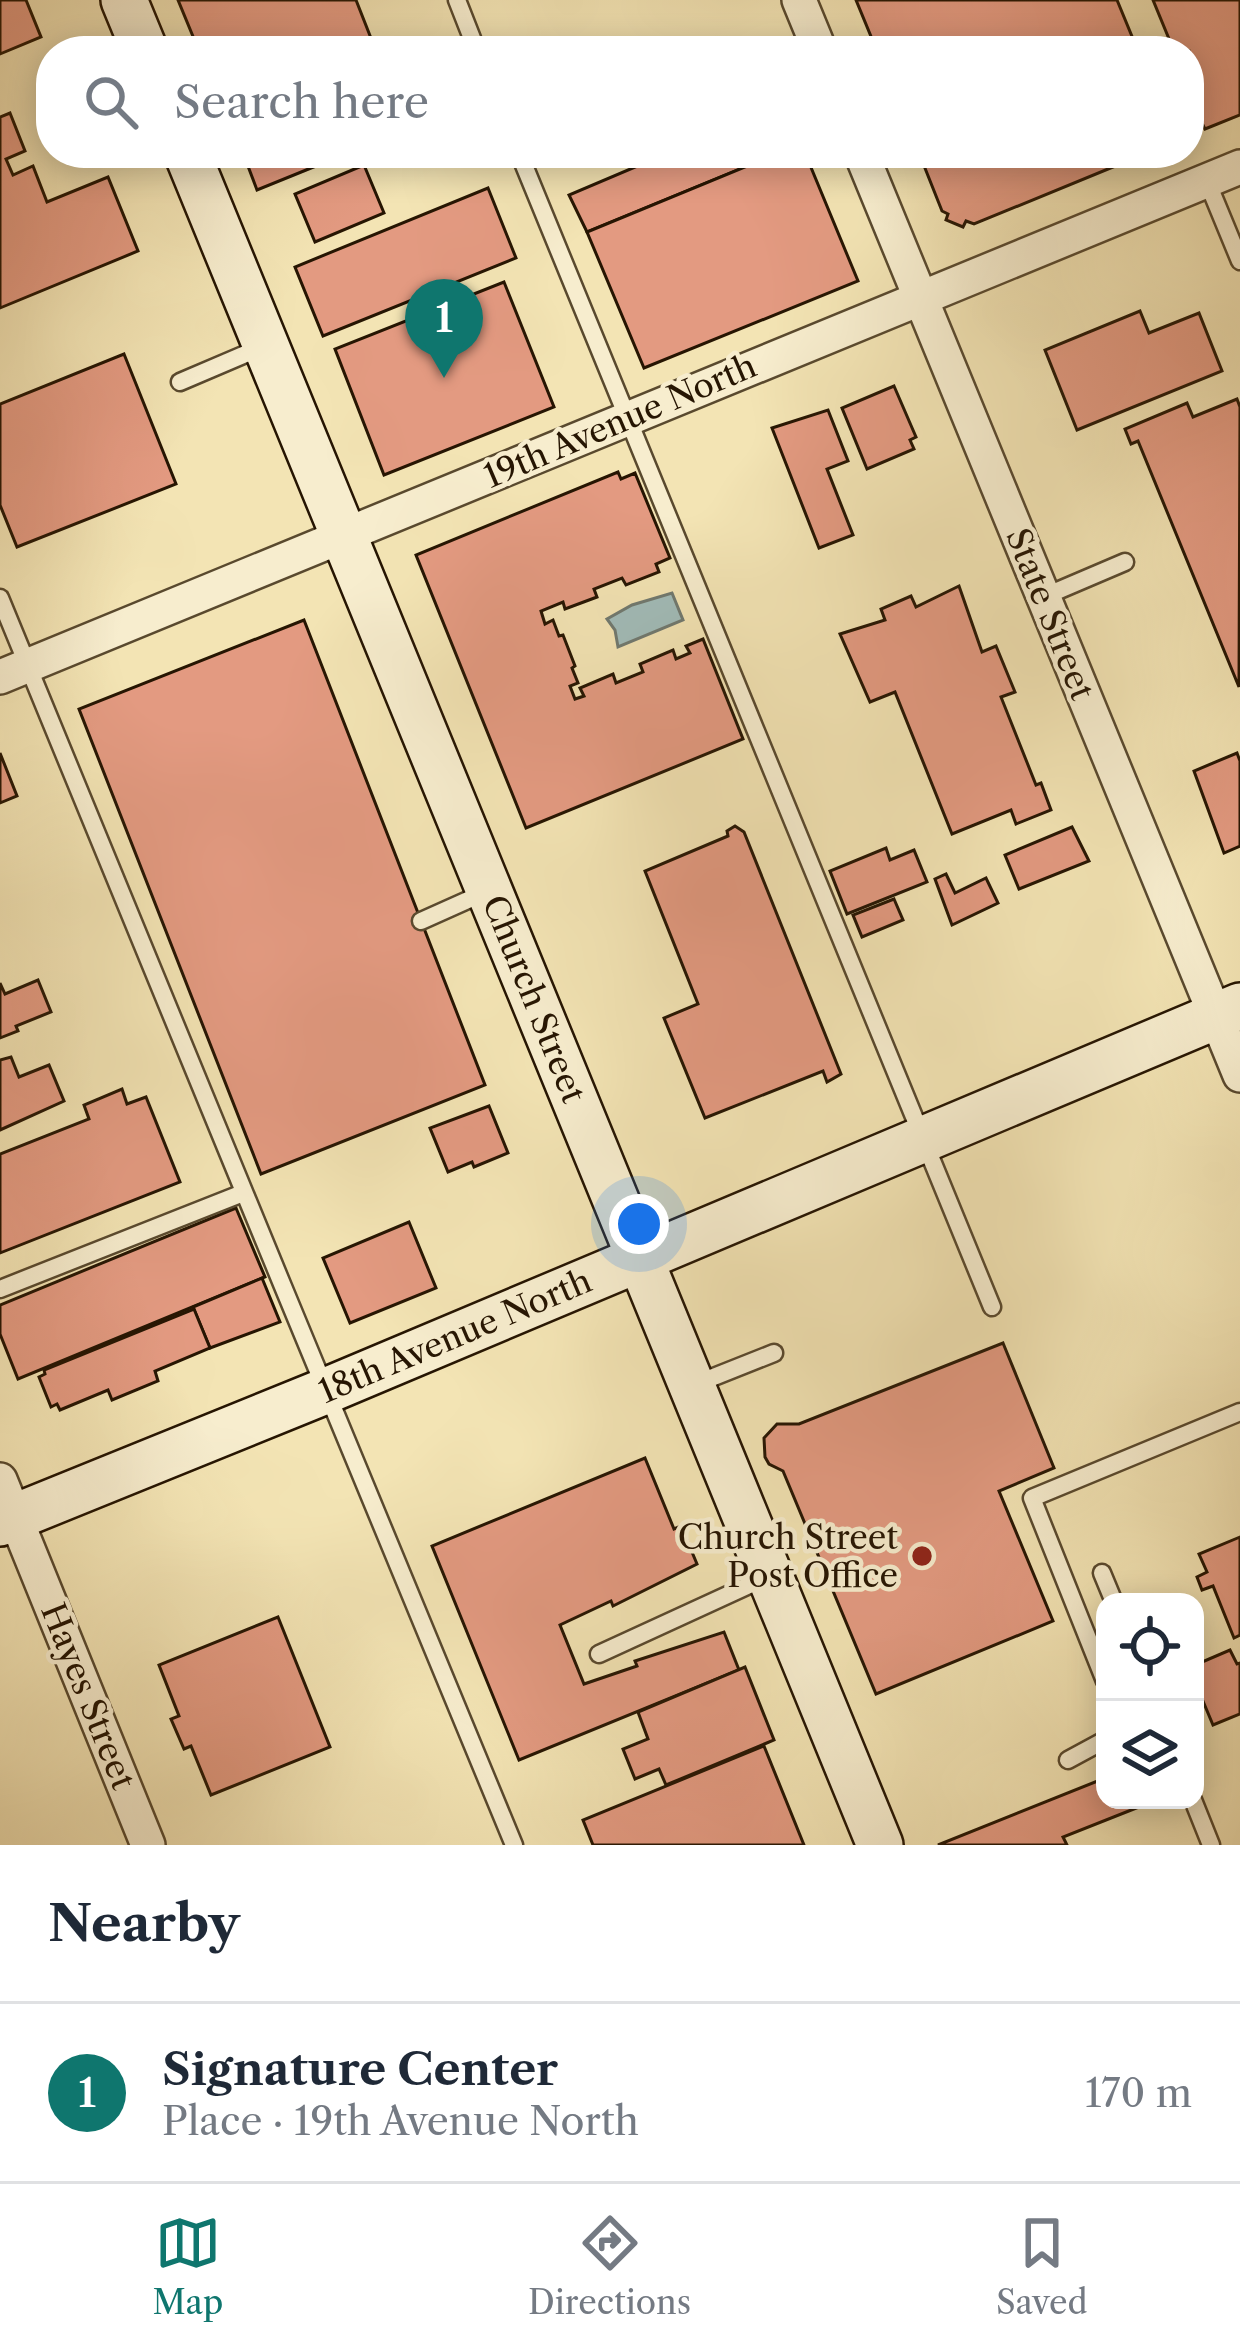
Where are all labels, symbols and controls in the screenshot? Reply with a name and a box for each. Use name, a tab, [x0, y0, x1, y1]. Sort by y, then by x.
search box	[36, 36, 1204, 168]
icon: search	[78, 69, 144, 135]
text: Search here	[174, 74, 429, 130]
pin: 1	[405, 279, 483, 378]
street label: 19th Avenue North	[478, 345, 762, 497]
street label: State Street	[997, 522, 1103, 706]
street label: Church Street	[474, 889, 594, 1109]
your location	[609, 1194, 669, 1254]
street label: 18th Avenue North	[313, 1260, 597, 1412]
place label: Church Street Post Office	[678, 1517, 898, 1596]
marker: Church Street Post Office	[909, 1543, 935, 1569]
map controls	[1096, 1593, 1204, 1809]
button: locate	[1096, 1593, 1204, 1701]
street label: Hayes Street	[32, 1597, 144, 1795]
button: layers	[1096, 1701, 1204, 1809]
text: Nearby	[48, 1892, 240, 1954]
text: Signature Center	[162, 2041, 558, 2097]
text: 1	[78, 2069, 96, 2117]
text: 170 m	[1085, 2069, 1192, 2117]
text: Place · 19th Avenue North	[162, 2097, 639, 2145]
tab: Map	[152, 2210, 223, 2323]
tab: Directions	[528, 2210, 691, 2323]
tab: Saved	[996, 2210, 1088, 2323]

